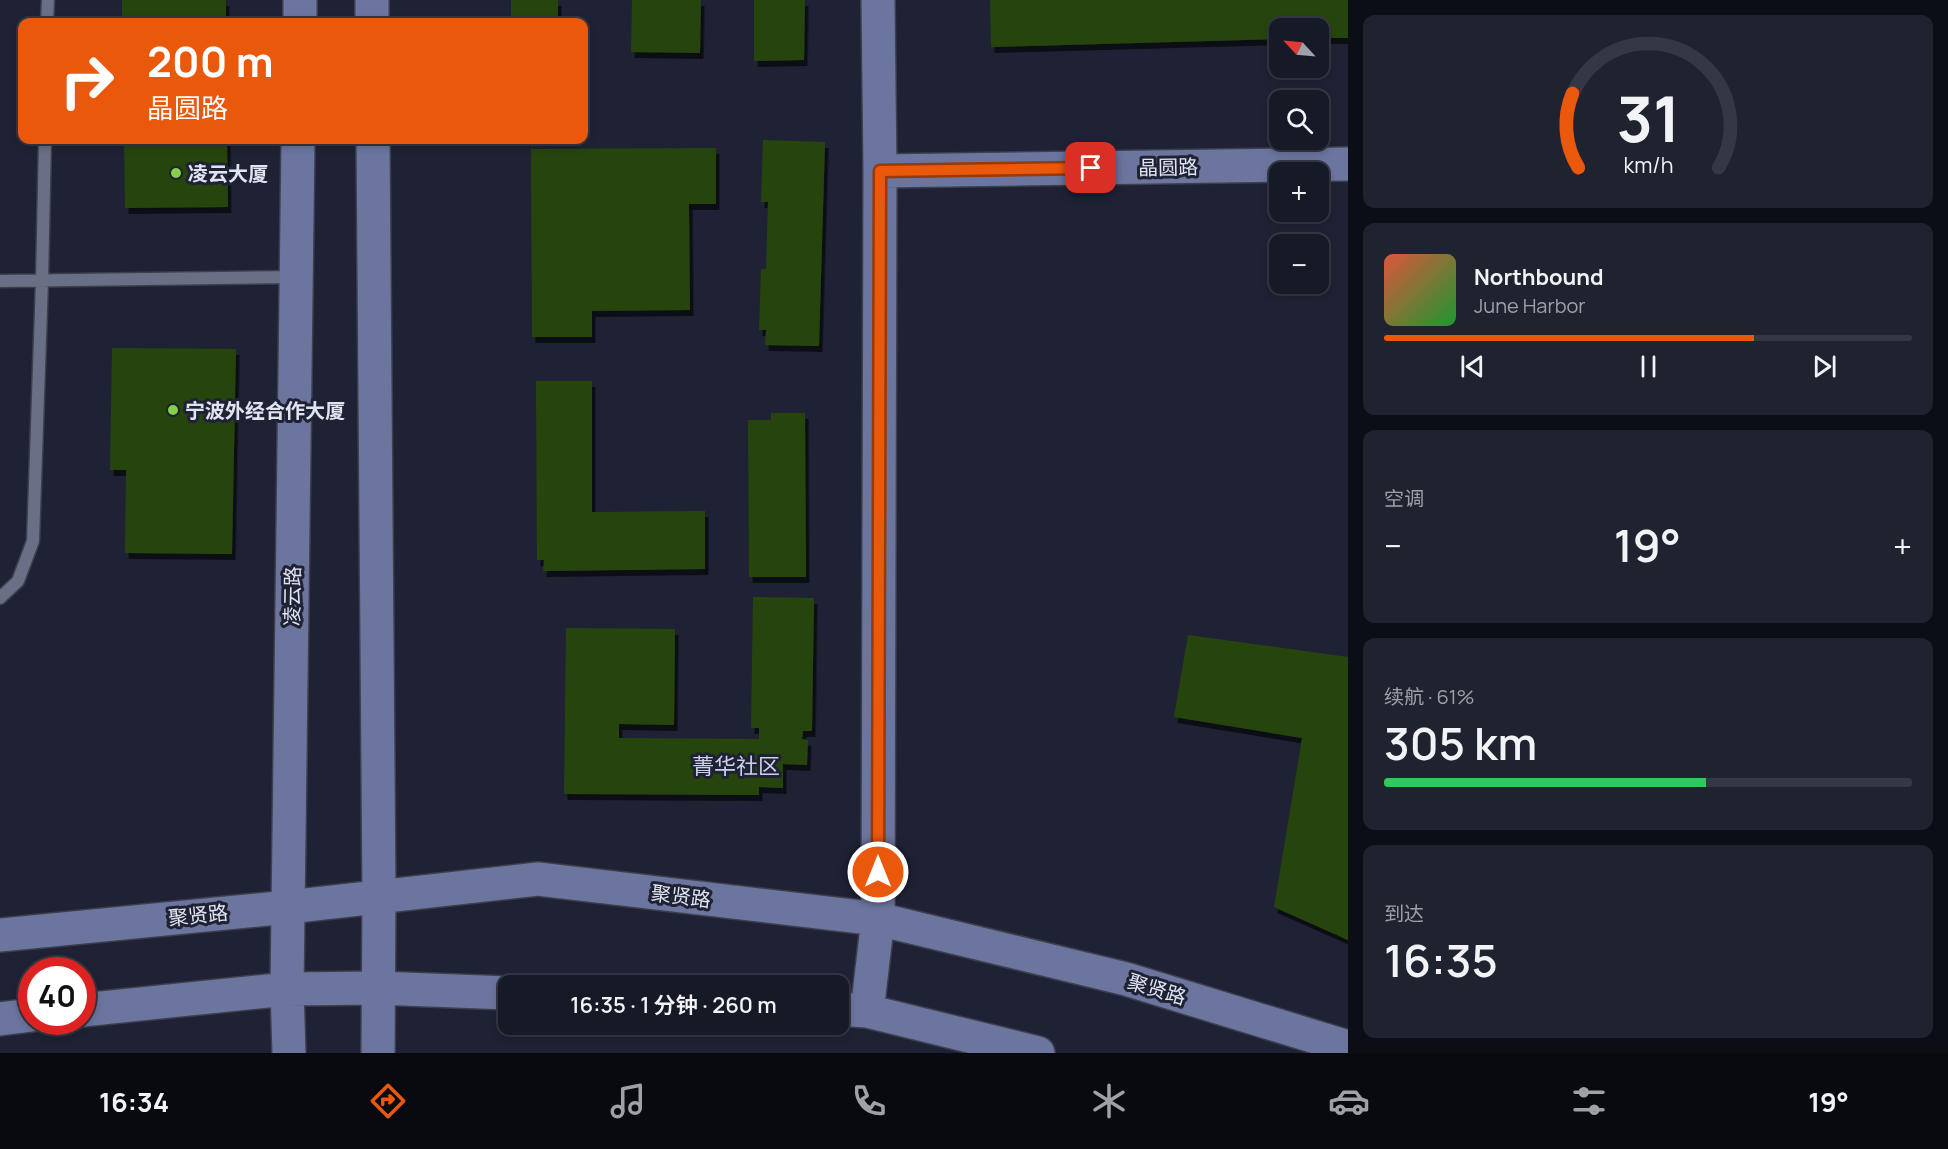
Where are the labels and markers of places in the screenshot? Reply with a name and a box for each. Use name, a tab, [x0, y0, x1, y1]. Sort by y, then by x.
pin	[1065, 142, 1116, 193]
place label: 凌云大厦	[188, 160, 268, 187]
marker: 凌云大厦	[169, 166, 183, 180]
place label: 宁波外经合作大厦	[185, 397, 345, 424]
marker: 宁波外经合作大厦	[166, 403, 180, 417]

